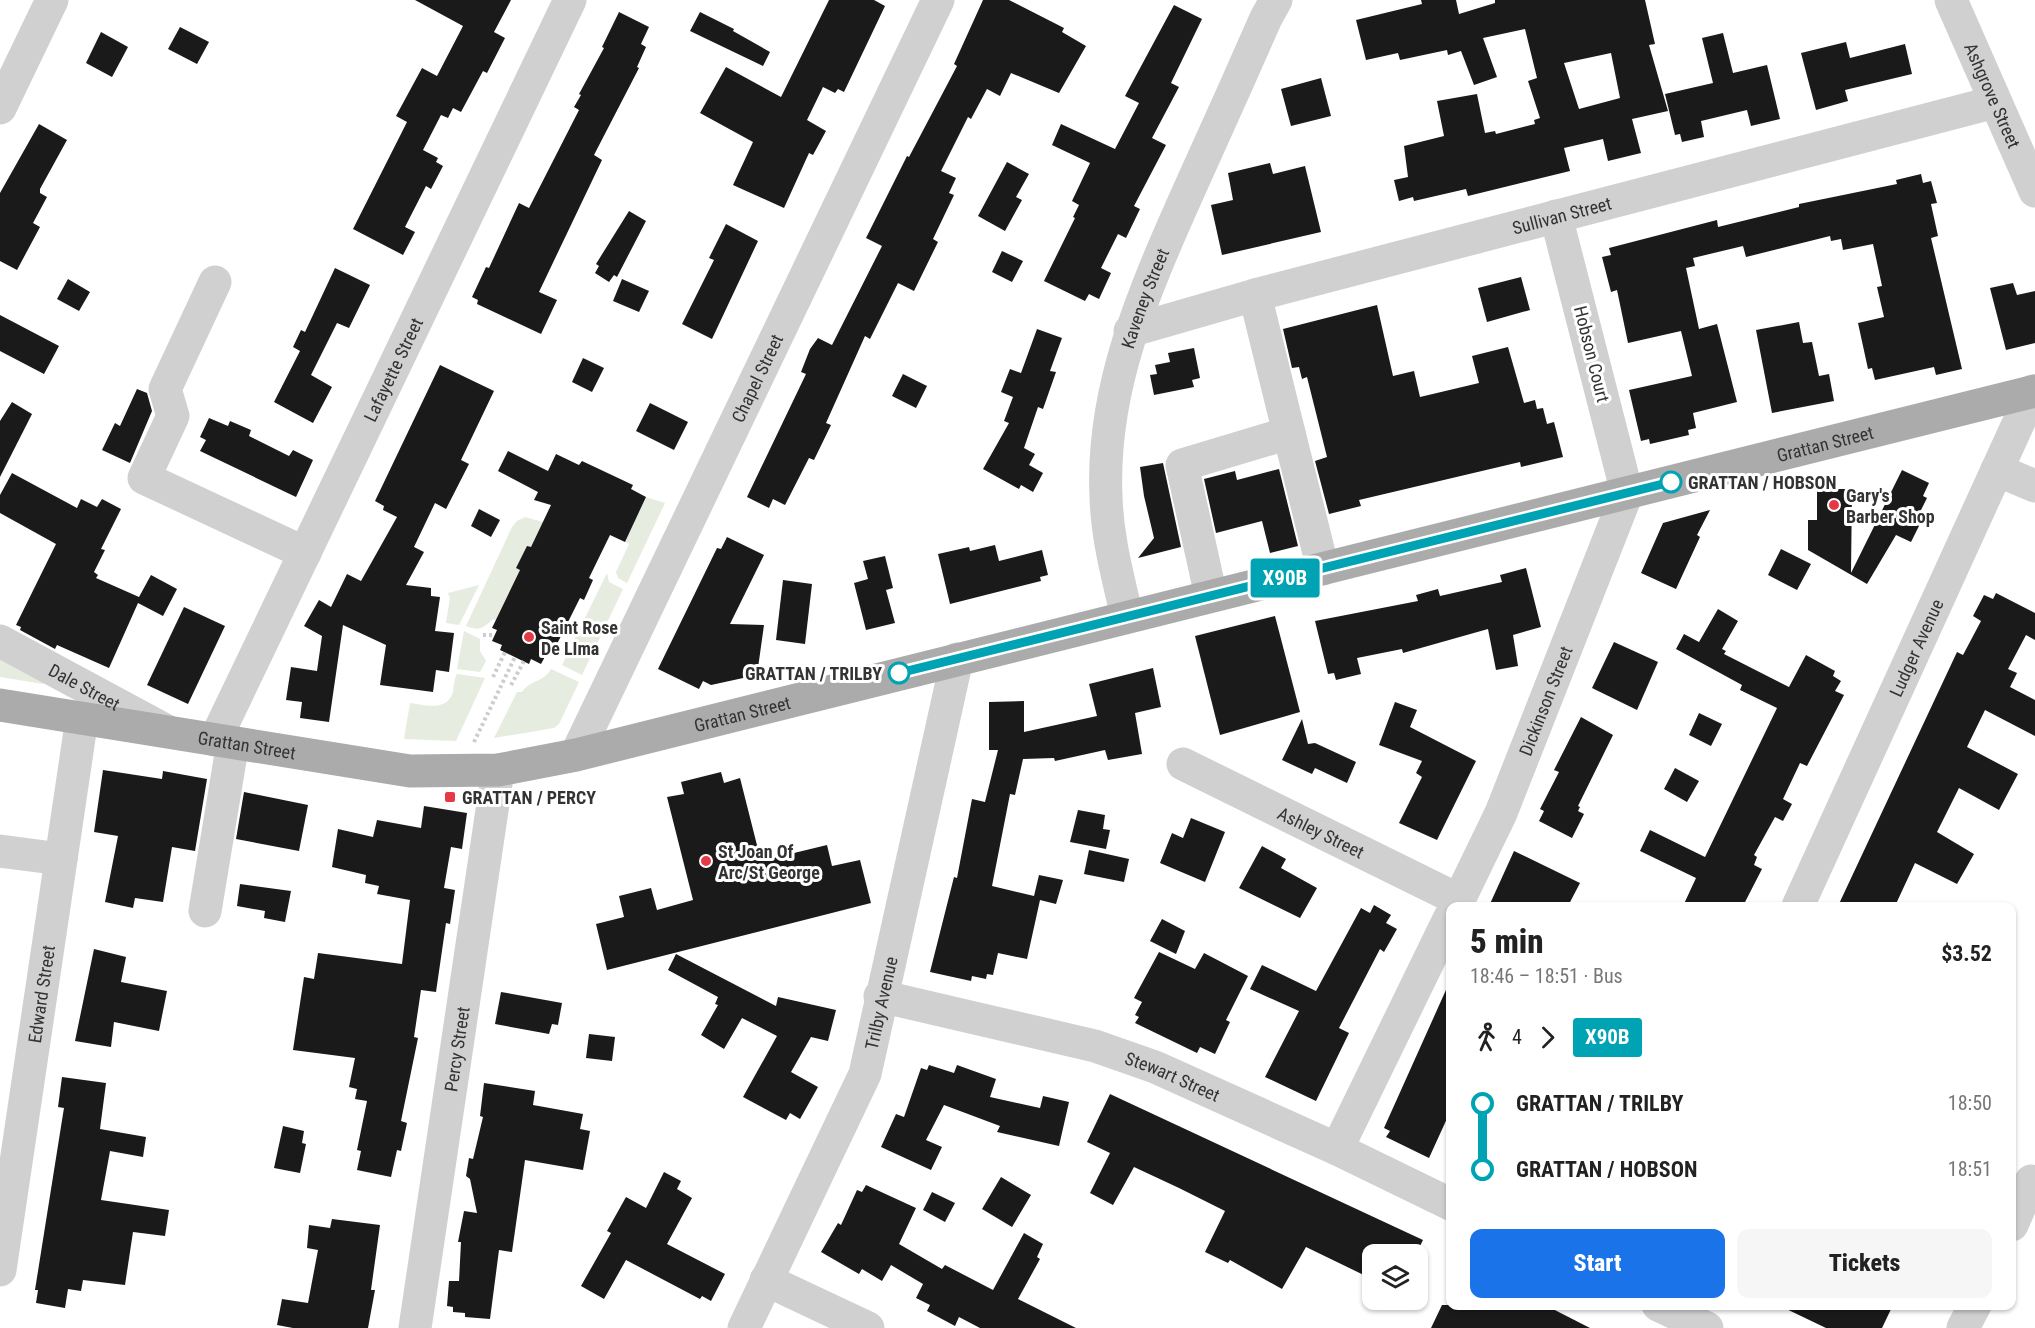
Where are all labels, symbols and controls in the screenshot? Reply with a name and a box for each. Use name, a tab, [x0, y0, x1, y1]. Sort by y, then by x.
street label: Ashgrove Street	[1961, 39, 2025, 151]
street label: Sullivan Street	[1510, 192, 1614, 238]
street label: Kaveney Street	[1117, 245, 1173, 351]
street label: Hobson Court	[1570, 304, 1614, 404]
street label: Lafayette Street	[359, 314, 427, 425]
street label: Chapel Street	[727, 331, 787, 426]
street label: Grattan Street	[1775, 421, 1875, 466]
marker: GRATTAN / HOBSON	[1660, 471, 1682, 493]
place label: GRATTAN / HOBSON	[1688, 472, 1836, 493]
place label: Gary's Barber Shop	[1846, 485, 1935, 527]
marker: Gary's Barber Shop	[1827, 498, 1841, 512]
line badge: X90B	[1243, 558, 1327, 598]
text: X90B	[1263, 566, 1307, 590]
street label: Ludger Avenue	[1885, 596, 1947, 700]
place label: Saint Rose De LIma	[541, 617, 618, 659]
marker: Saint Rose De LIma	[522, 630, 536, 644]
street label: Dickinson Street	[1514, 643, 1576, 759]
street label: Dale Street	[45, 659, 124, 714]
marker: GRATTAN / TRILBY	[888, 662, 910, 684]
place label: GRATTAN / TRILBY	[745, 663, 882, 684]
street label: Grattan Street	[692, 691, 793, 736]
street label: Grattan Street	[196, 727, 297, 763]
place label: GRATTAN / PERCY	[462, 787, 596, 808]
marker: GRATTAN / PERCY	[443, 790, 457, 804]
street label: Ashley Street	[1275, 802, 1368, 862]
place label: St Joan Of Arc/St George	[718, 841, 820, 883]
marker: St Joan Of Arc/St George	[699, 854, 713, 868]
text: 5 min	[1470, 922, 1544, 961]
text: $3.52	[1941, 941, 1992, 966]
street label: Edward Street	[23, 944, 59, 1044]
street label: Trilby Avenue	[860, 955, 901, 1052]
text: 18:46 – 18:51 · Bus	[1470, 964, 1623, 988]
street label: Percy Street	[440, 1005, 473, 1093]
icon: walk	[1470, 1021, 1503, 1054]
icon: forward	[1531, 1021, 1564, 1054]
text: 4	[1512, 1025, 1522, 1049]
text: X90B	[1585, 1025, 1630, 1049]
street label: Stewart Street	[1122, 1047, 1223, 1105]
text: GRATTAN / TRILBY	[1516, 1091, 1683, 1116]
text: 18:50	[1948, 1091, 1992, 1115]
text: GRATTAN / HOBSON	[1516, 1157, 1697, 1182]
text: 18:51	[1948, 1157, 1992, 1181]
button: Start	[1470, 1229, 1725, 1298]
button: Tickets	[1737, 1229, 1992, 1298]
map controls	[1362, 1244, 1428, 1310]
button: layers	[1362, 1244, 1428, 1310]

